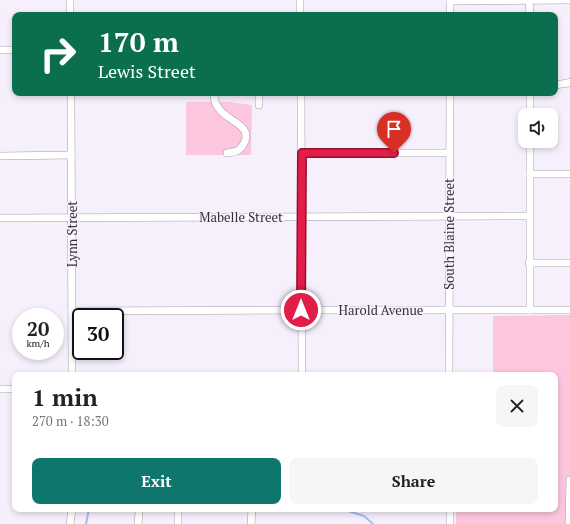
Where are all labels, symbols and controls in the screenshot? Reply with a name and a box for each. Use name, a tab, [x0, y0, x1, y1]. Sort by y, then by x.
text: 170 m	[98, 23, 179, 60]
icon: right	[32, 28, 84, 80]
text: Lewis Street	[98, 59, 196, 83]
map controls	[518, 108, 558, 148]
button: sound	[518, 108, 558, 148]
pin	[377, 112, 411, 153]
icon: arrive	[383, 118, 405, 140]
street label: South Blaine Street	[440, 178, 458, 290]
street label: Lynn Street	[63, 201, 81, 267]
street label: Mabelle Street	[199, 208, 283, 226]
position arrow	[280, 289, 322, 331]
street label: Harold Avenue	[339, 301, 423, 319]
speed limit sign: 30	[72, 308, 124, 360]
text: 20	[27, 315, 49, 342]
text: km/h	[26, 337, 50, 350]
text: 1 min	[32, 381, 98, 413]
button: close	[496, 385, 538, 427]
text: 270 m · 18:30	[32, 412, 109, 430]
button: Exit	[32, 458, 281, 504]
button: Share	[289, 458, 538, 504]

